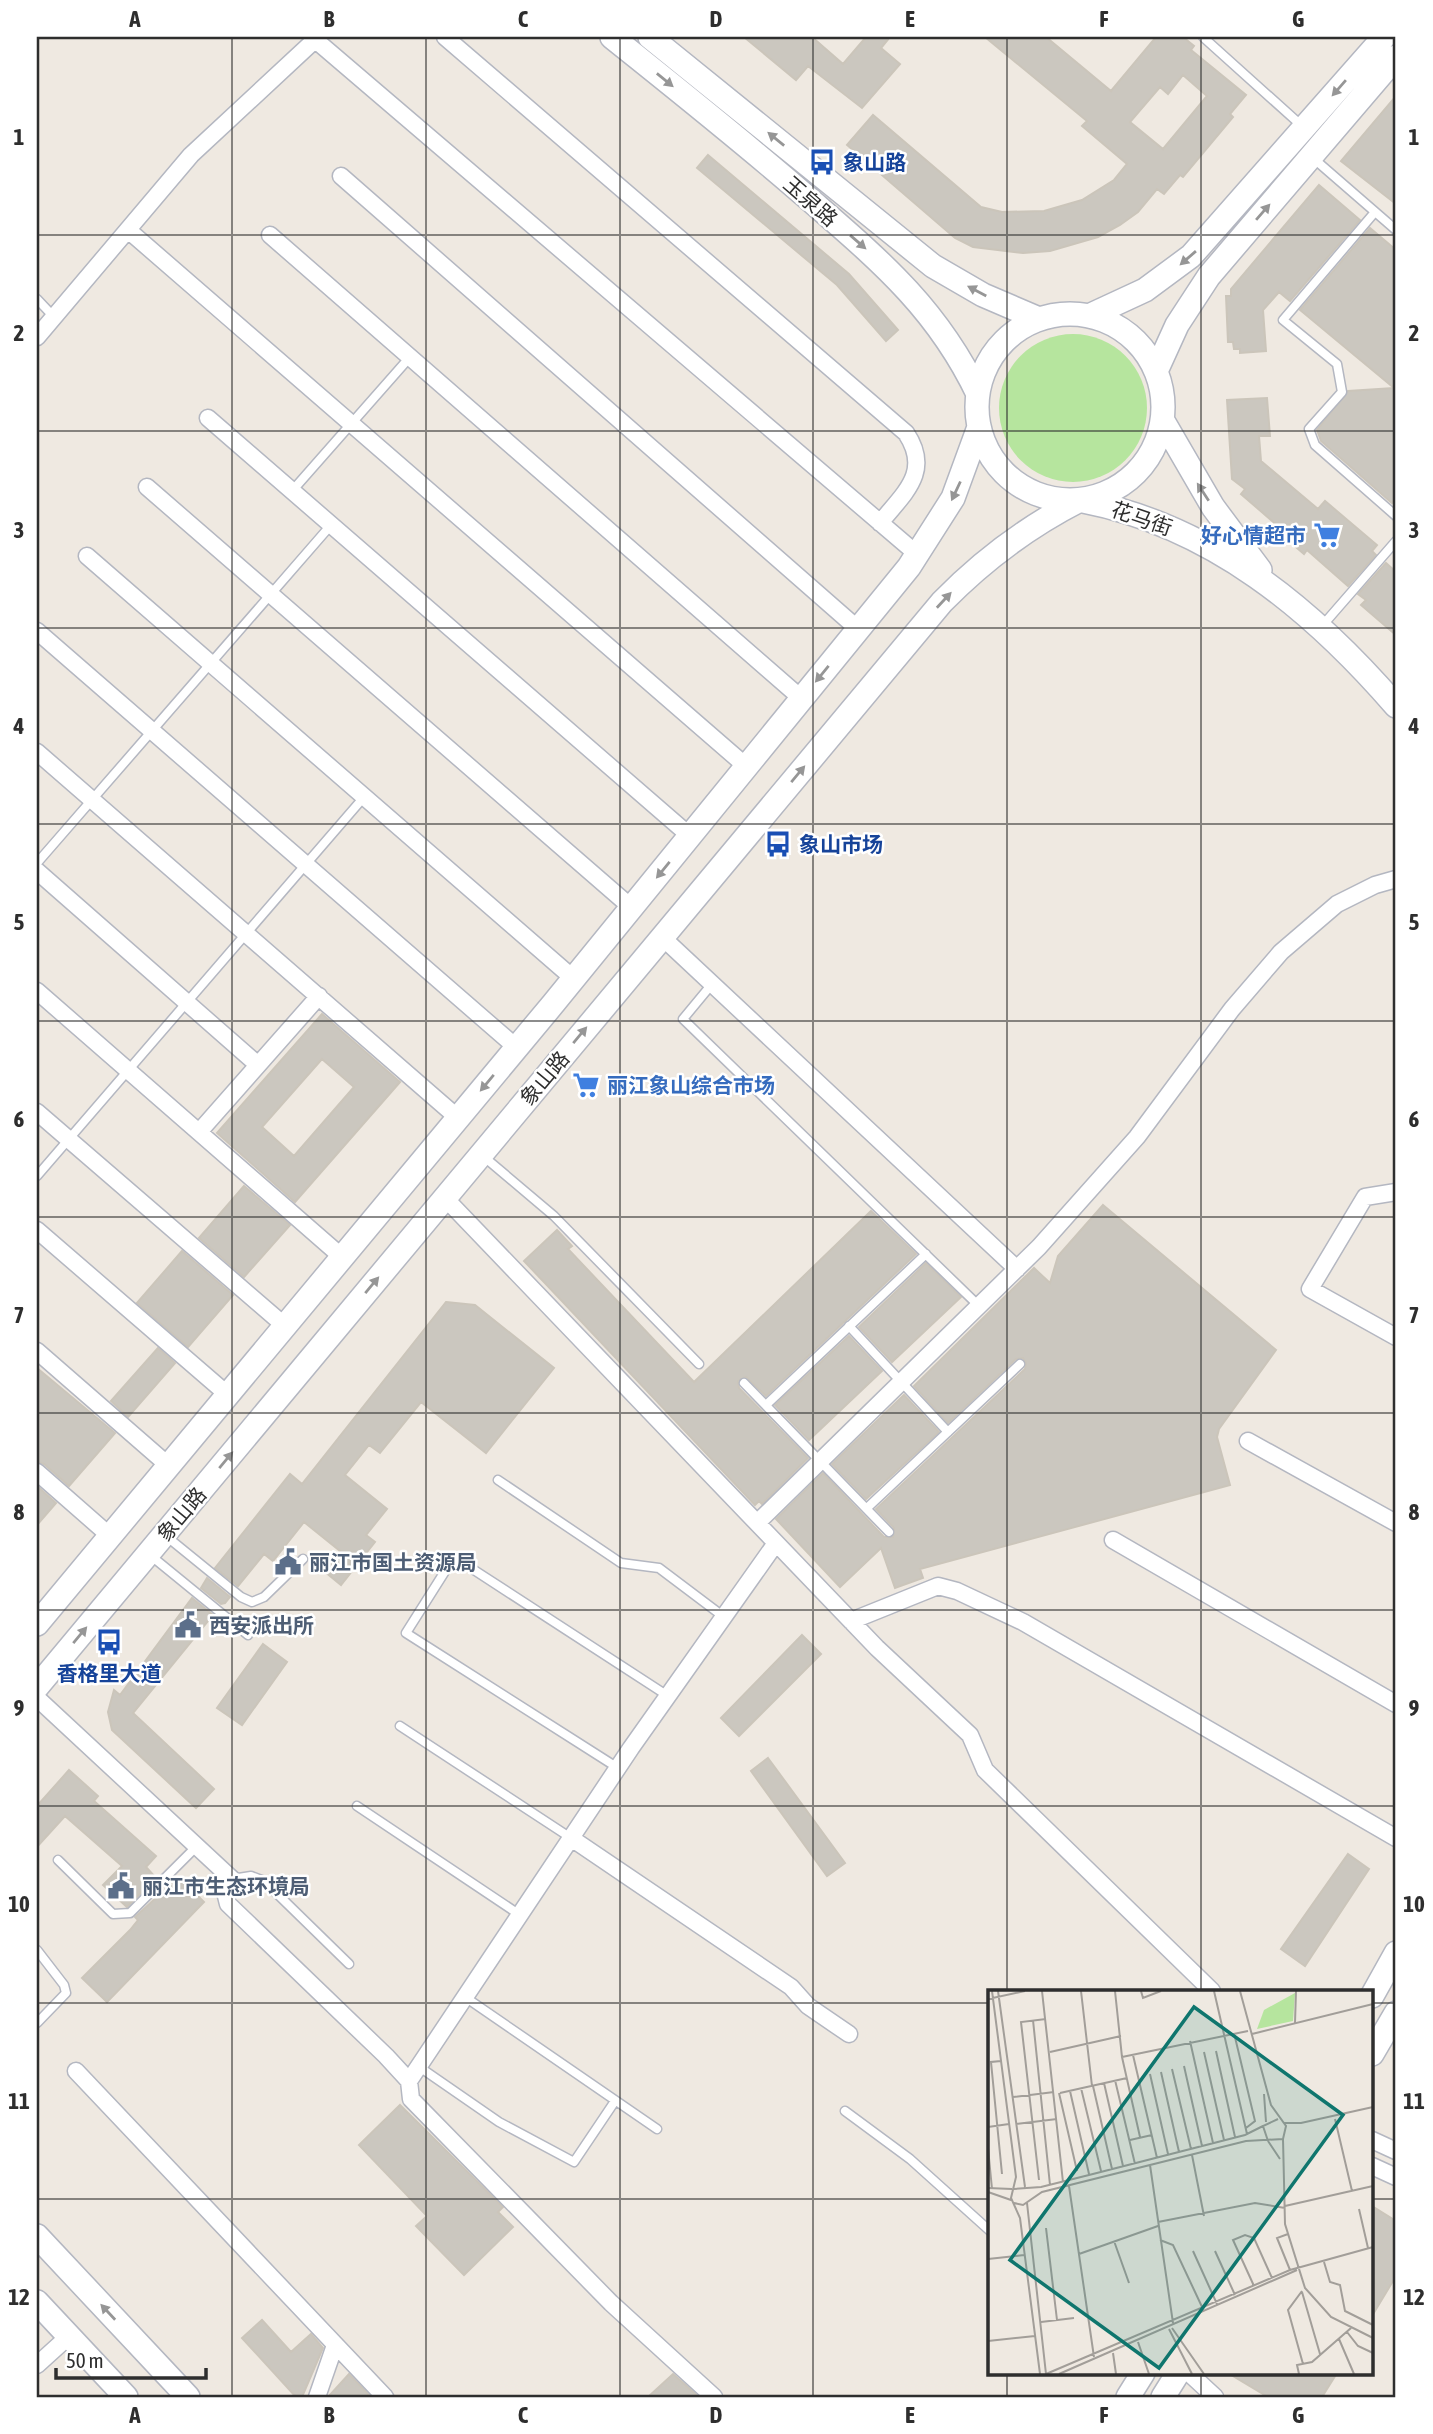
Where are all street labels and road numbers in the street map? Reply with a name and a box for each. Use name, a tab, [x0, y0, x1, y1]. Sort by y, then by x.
street label: 玉泉路	[779, 171, 843, 231]
street label: 花马街	[1108, 496, 1176, 540]
street label: 象山路	[515, 1046, 573, 1110]
street label: 象山路	[152, 1482, 210, 1546]

